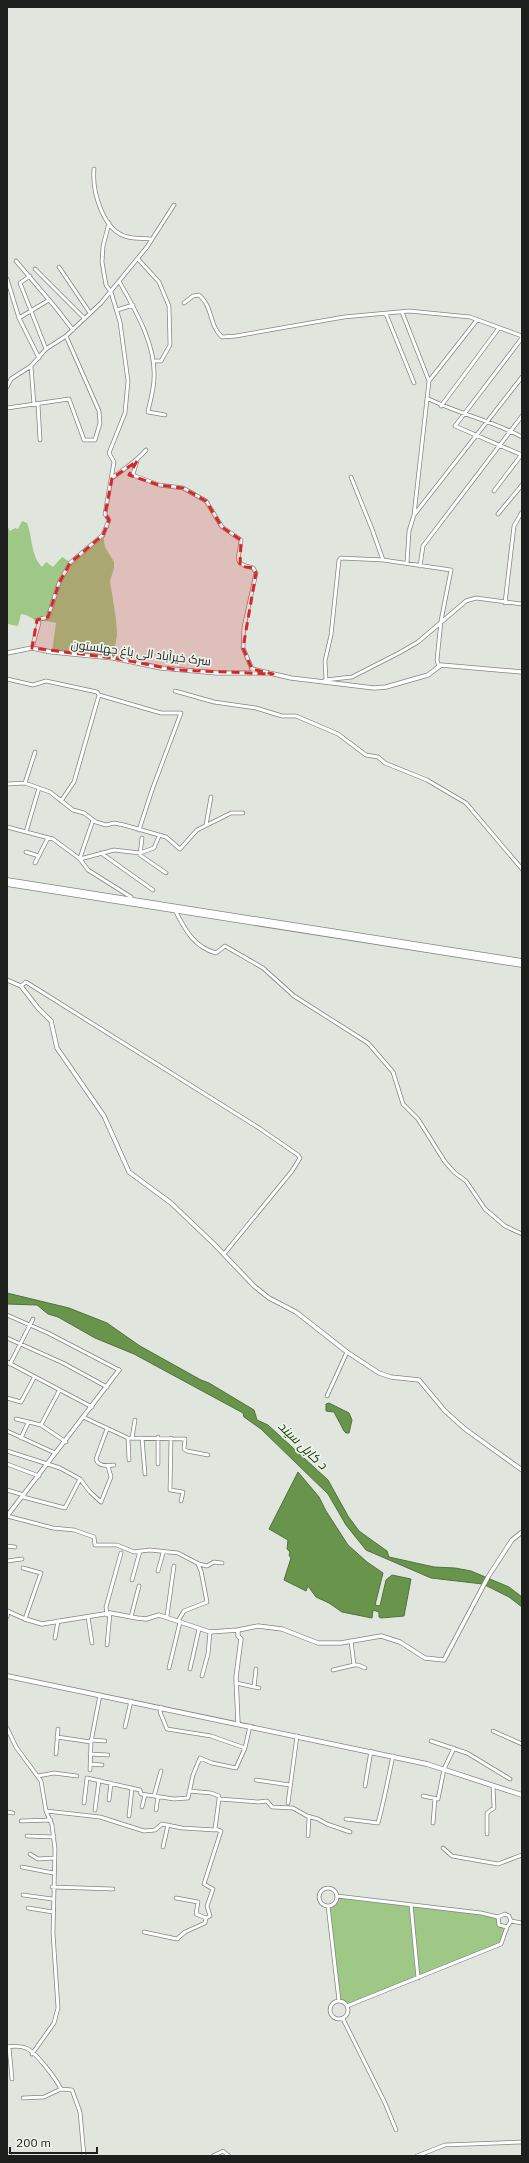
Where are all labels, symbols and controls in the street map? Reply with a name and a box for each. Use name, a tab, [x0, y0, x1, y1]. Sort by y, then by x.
street label: سرک خیرآباد الی باغ چهلستون	[70, 636, 212, 671]
water label: د کابل سيند	[274, 1418, 331, 1474]
scale bar	[10, 2129, 97, 2155]
text: 200 m	[16, 2135, 51, 2150]

